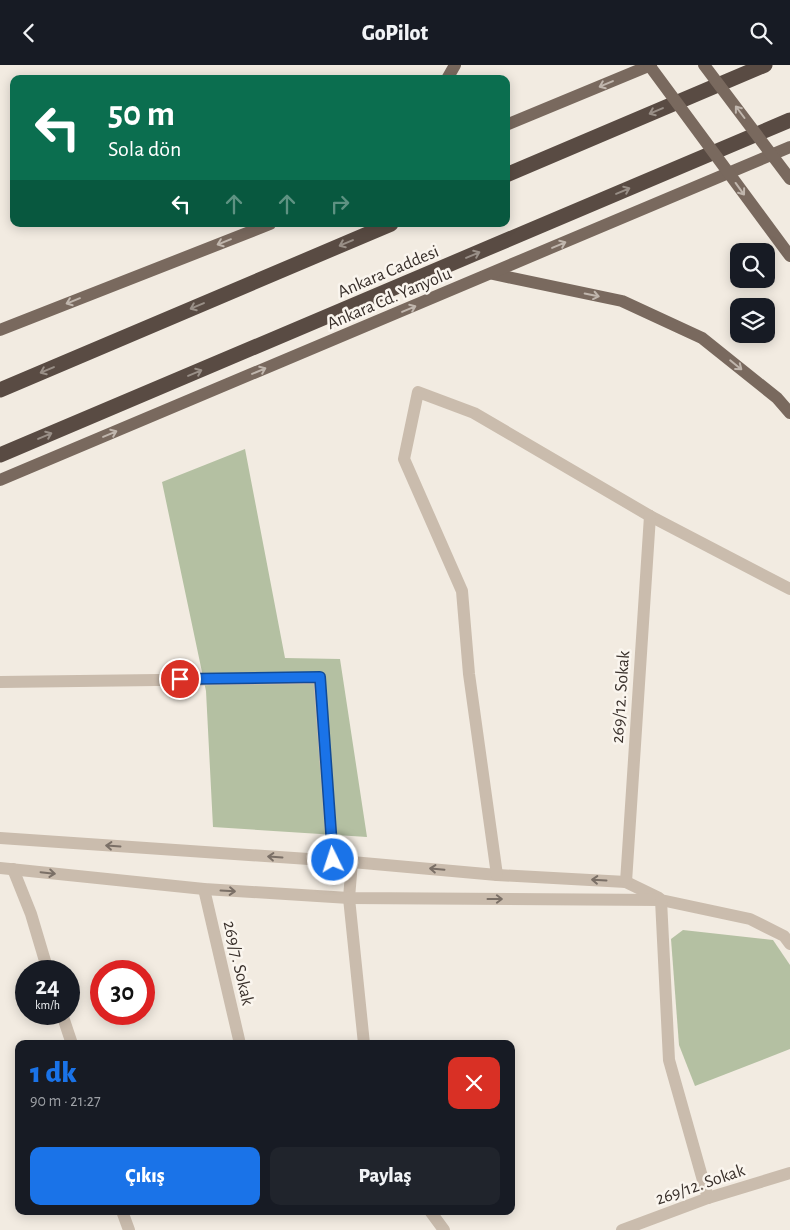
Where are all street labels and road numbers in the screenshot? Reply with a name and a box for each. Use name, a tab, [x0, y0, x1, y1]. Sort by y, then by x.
street label: Ankara Caddesi	[335, 243, 442, 301]
street label: Ankara Cd. Yanyolu	[325, 265, 454, 333]
street label: 269/12. Sokak	[609, 649, 633, 744]
street label: 269/7. Sokak	[220, 919, 257, 1008]
street label: 269/12. Sokak	[653, 1161, 748, 1209]

